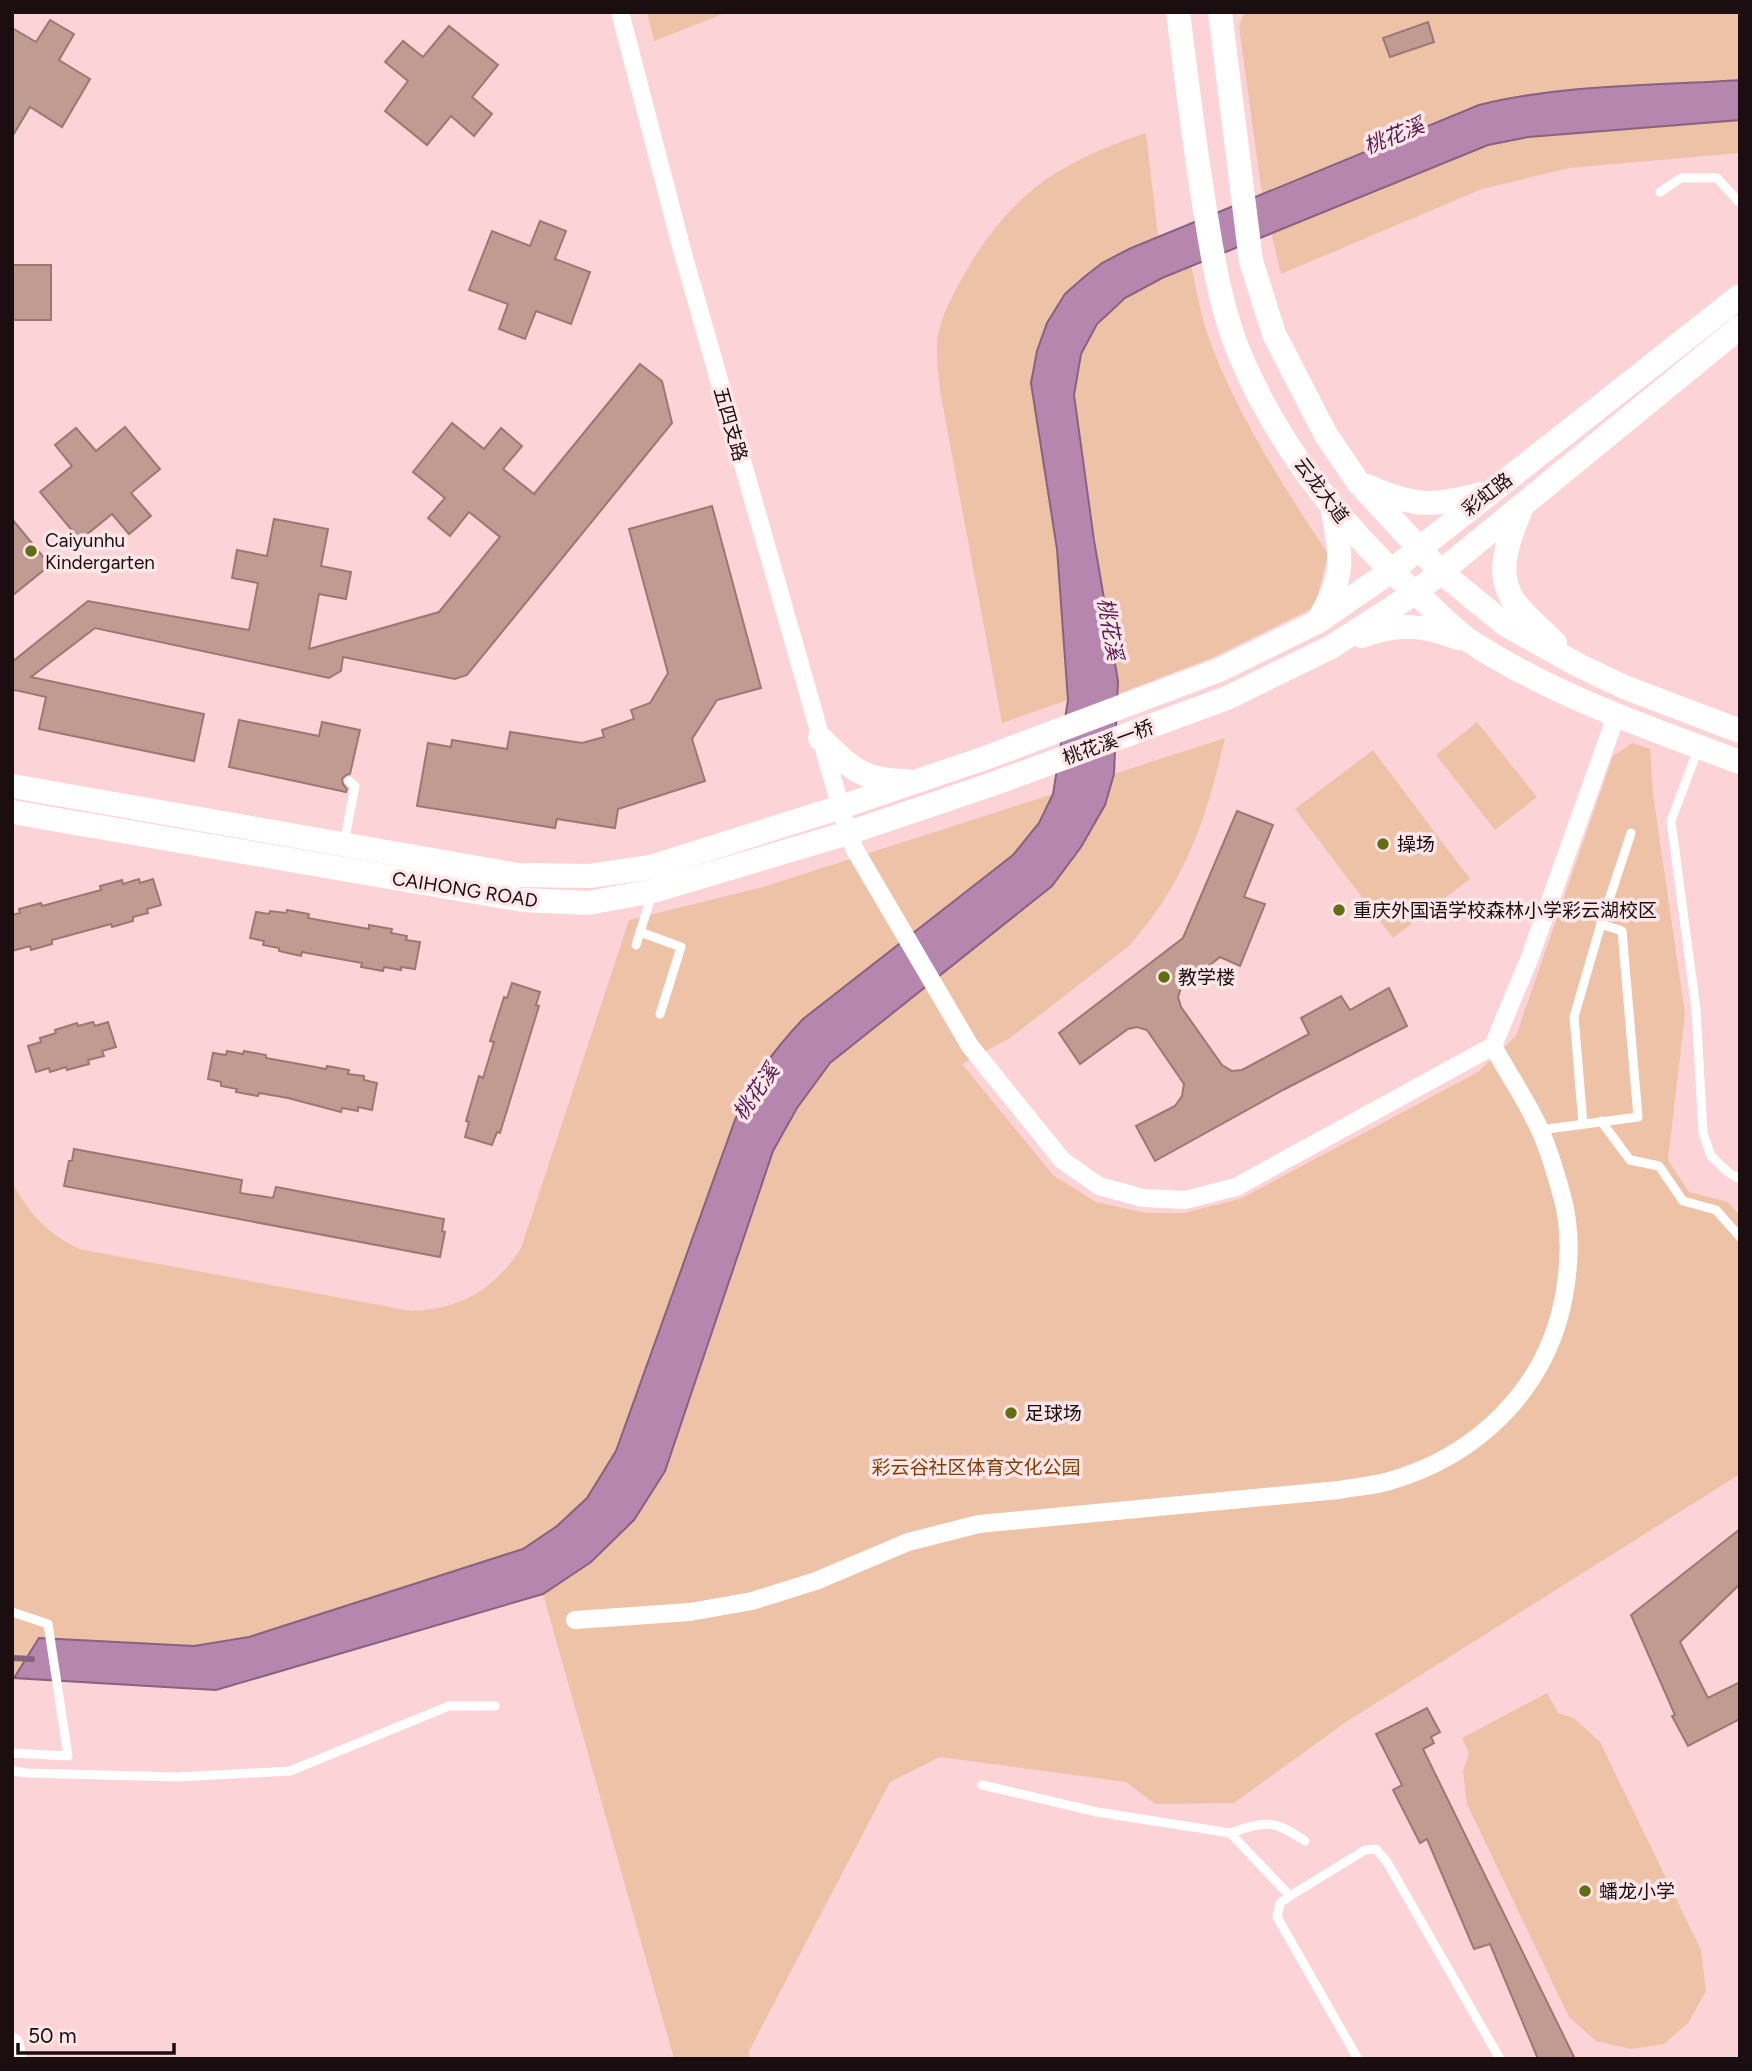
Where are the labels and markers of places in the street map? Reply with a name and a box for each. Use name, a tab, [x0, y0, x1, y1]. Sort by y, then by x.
place label: Caiyunhu Kindergarten	[45, 529, 155, 574]
marker: Caiyunhu Kindergarten	[23, 543, 39, 559]
place label: 操场	[1397, 833, 1435, 856]
marker: 操场	[1375, 836, 1391, 852]
place label: 重庆外国语学校森林小学彩云湖校区	[1353, 899, 1657, 922]
marker: 重庆外国语学校森林小学彩云湖校区	[1331, 902, 1347, 918]
place label: 教学楼	[1178, 966, 1235, 989]
marker: 教学楼	[1156, 969, 1172, 985]
place label: 足球场	[1025, 1402, 1082, 1425]
marker: 足球场	[1003, 1405, 1019, 1421]
place label: 蟠龙小学	[1599, 1880, 1675, 1903]
marker: 蟠龙小学	[1577, 1883, 1593, 1899]

